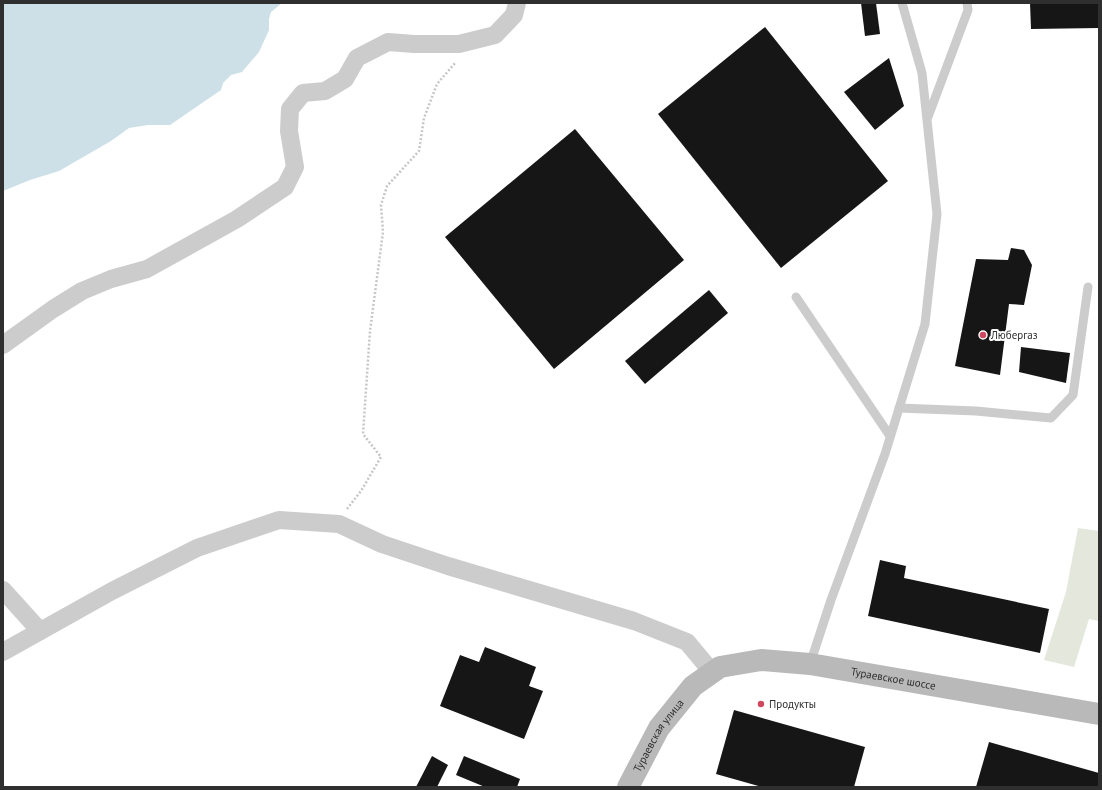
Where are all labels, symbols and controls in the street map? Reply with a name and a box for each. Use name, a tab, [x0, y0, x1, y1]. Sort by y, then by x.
place label: Любергаз	[990, 328, 1038, 342]
marker: Любергаз	[978, 330, 988, 340]
street label: Тураевское шоссе	[850, 664, 937, 693]
street label: Тураевская улица	[630, 696, 687, 774]
place label: Продукты	[769, 697, 816, 711]
marker: Продукты	[756, 699, 766, 709]

